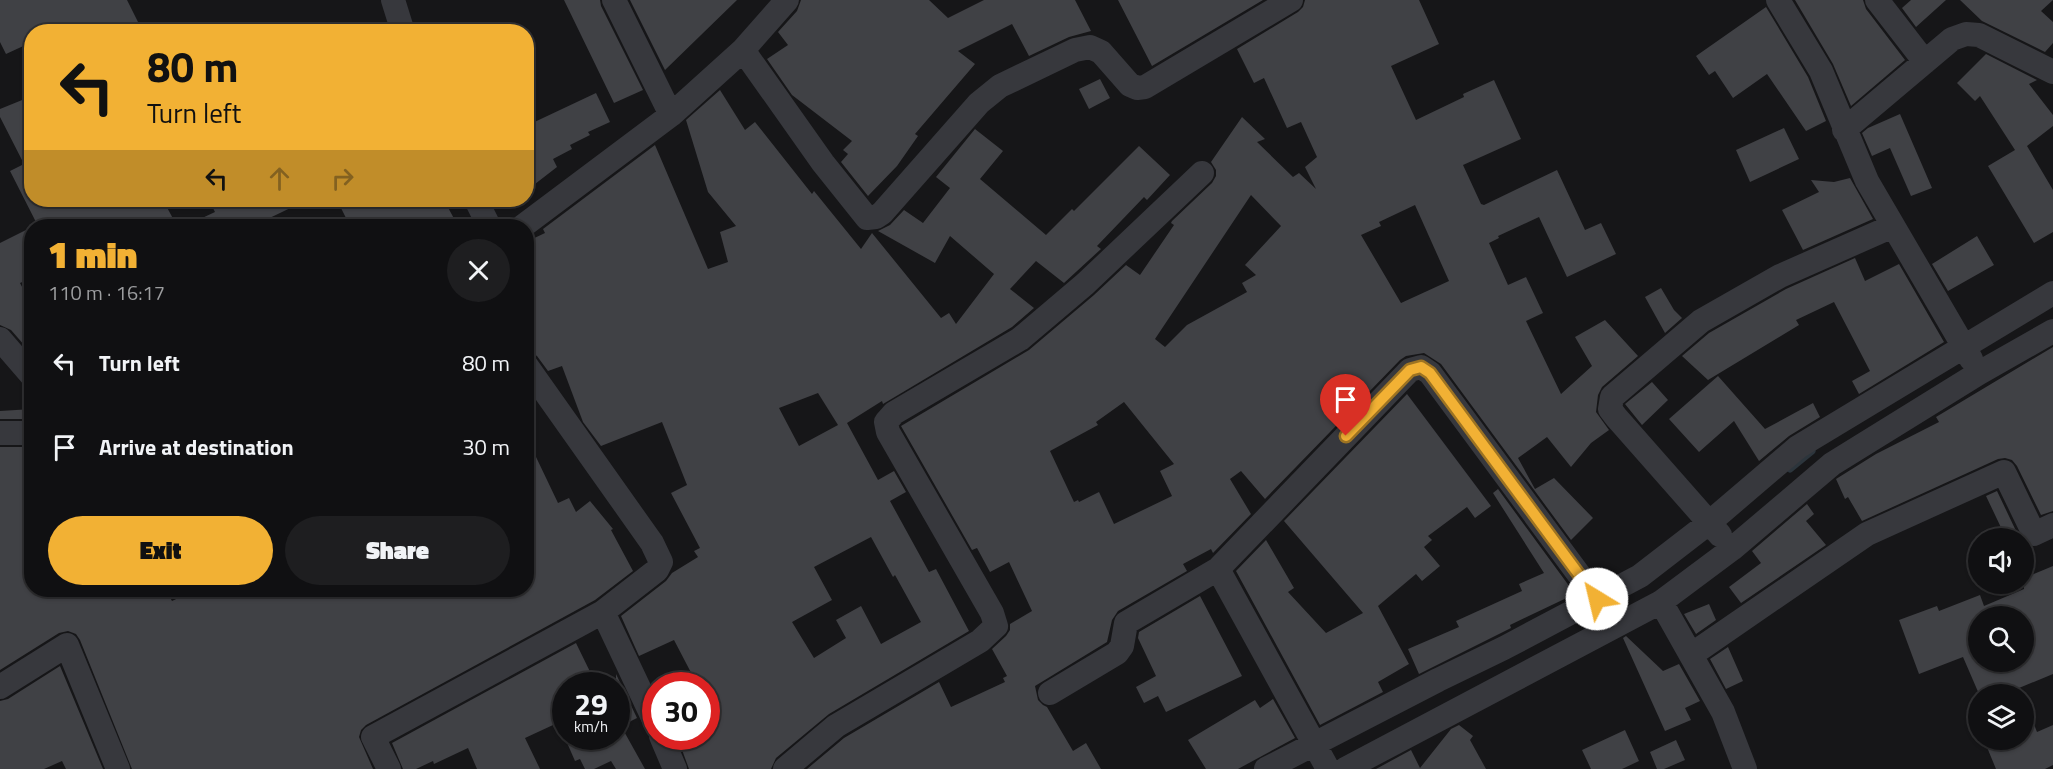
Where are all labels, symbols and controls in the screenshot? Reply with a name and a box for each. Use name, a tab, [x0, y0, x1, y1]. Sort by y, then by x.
text: 80 m	[147, 34, 239, 98]
icon: left	[48, 48, 126, 126]
text: Turn left	[147, 92, 241, 133]
icon: left	[200, 162, 233, 195]
icon: ahead	[263, 162, 296, 195]
icon: right	[326, 162, 359, 195]
text: 1 min	[48, 227, 137, 282]
button: close	[447, 239, 510, 302]
text: 110 m · 16:17	[48, 277, 165, 308]
text: Turn left	[99, 346, 180, 380]
text: 80 m	[462, 346, 510, 380]
icon: left	[48, 347, 81, 380]
pin	[1320, 374, 1371, 436]
icon: arrive	[1329, 383, 1362, 416]
text: Arrive at destination	[99, 430, 294, 464]
text: 30 m	[462, 430, 510, 464]
icon: arrive	[48, 431, 81, 464]
button: Exit	[48, 516, 273, 585]
button: Share	[285, 516, 510, 585]
map controls	[1968, 528, 2034, 750]
button: sound	[1968, 528, 2034, 594]
position arrow	[1565, 567, 1629, 631]
button: search	[1968, 606, 2034, 672]
speed limit sign: 30	[642, 672, 720, 750]
text: 29	[574, 681, 608, 727]
button: layers	[1968, 684, 2034, 750]
text: km/h	[574, 715, 608, 738]

